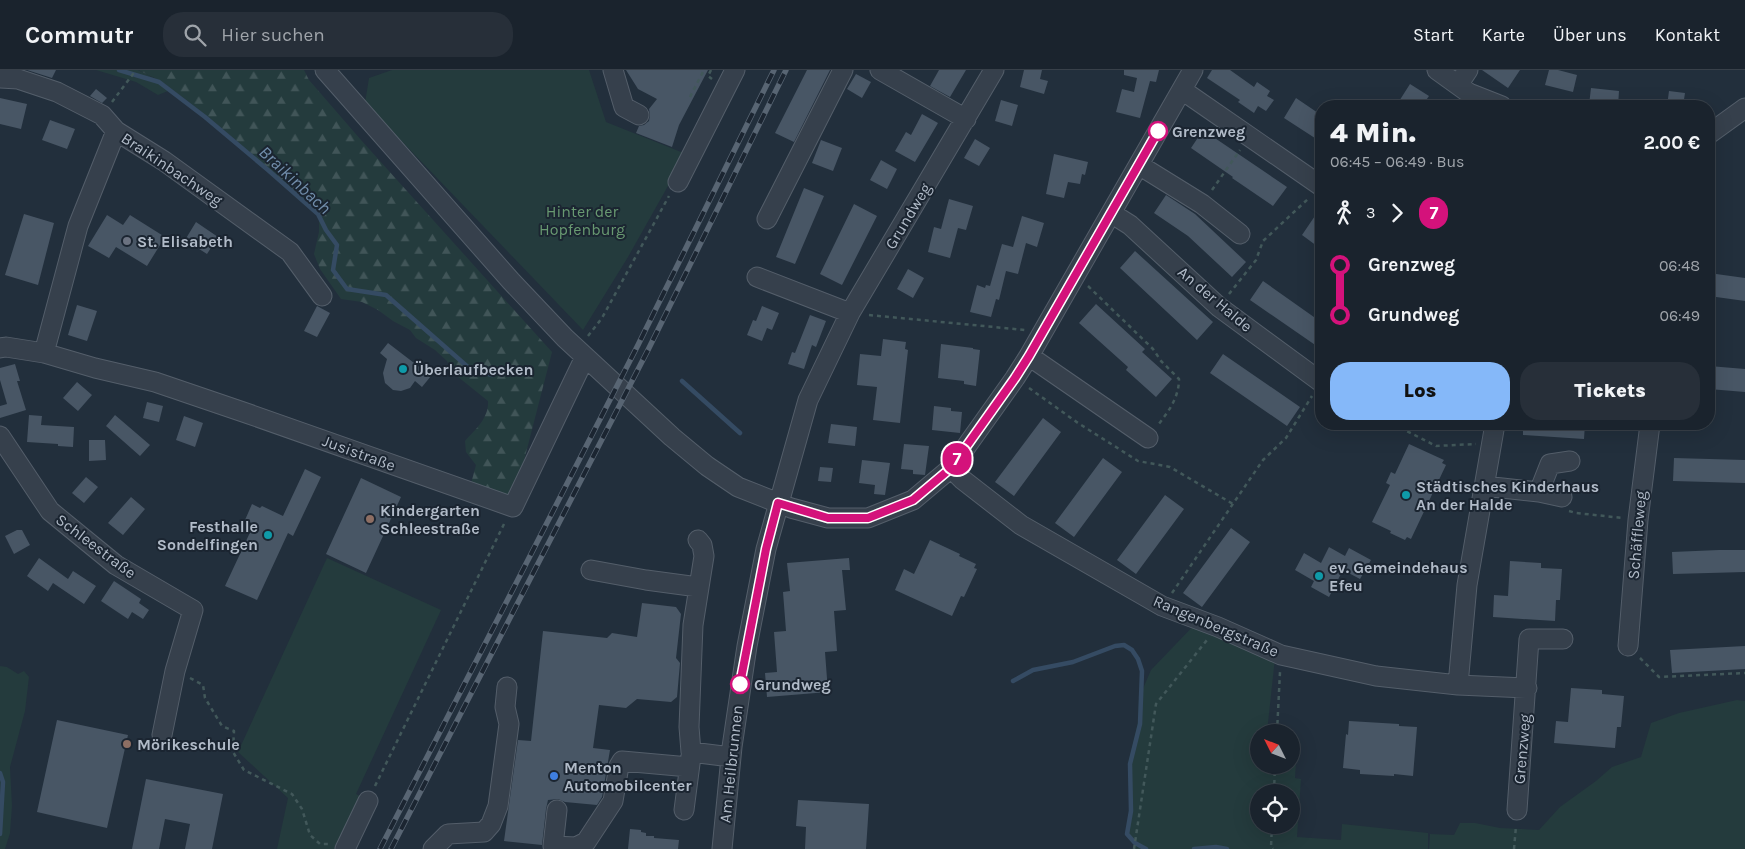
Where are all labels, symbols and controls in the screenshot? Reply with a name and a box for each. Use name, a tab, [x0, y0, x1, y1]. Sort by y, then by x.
search box	[163, 12, 513, 57]
text: Commutr	[25, 21, 133, 49]
icon: search	[181, 21, 209, 49]
text: Hier suchen	[221, 24, 325, 46]
text: Start	[1413, 24, 1454, 46]
text: Karte	[1482, 24, 1525, 46]
text: Über uns	[1553, 24, 1627, 46]
text: Kontakt	[1655, 24, 1720, 46]
text: 4 Min.	[1330, 116, 1416, 149]
marker: Grenzweg	[1148, 121, 1168, 141]
place label: Grenzweg	[1172, 122, 1245, 141]
street label: Braikinbachweg	[118, 128, 226, 210]
text: 2.00 €	[1644, 132, 1700, 154]
water label: Braikinbach	[254, 141, 336, 219]
text: 06:45 – 06:49 · Bus	[1330, 152, 1465, 171]
street label: Grundweg	[881, 179, 935, 253]
icon: walk	[1330, 199, 1358, 227]
icon: forward	[1383, 199, 1411, 227]
park label: Hinter der Hopfenburg	[539, 202, 625, 239]
text: 7	[1429, 202, 1438, 224]
text: 3	[1366, 203, 1375, 222]
place label: St. Elisabeth	[137, 232, 233, 251]
marker: St. Elisabeth	[121, 235, 133, 247]
text: Grenzweg	[1368, 254, 1455, 276]
text: 06:48	[1659, 256, 1700, 275]
street label: An der Halde	[1174, 262, 1256, 336]
text: Grundweg	[1368, 304, 1459, 326]
text: 06:49	[1659, 306, 1700, 325]
place label: Überlaufbecken	[413, 360, 533, 379]
button: Los	[1330, 362, 1510, 420]
button: Tickets	[1520, 362, 1700, 420]
marker: Überlaufbecken	[397, 363, 409, 375]
street label: Jusistraße	[320, 431, 398, 475]
line badge: 7	[941, 443, 973, 475]
text: 7	[953, 448, 961, 470]
place label: Städtisches Kinderhaus An der Halde	[1416, 477, 1599, 514]
marker: Städtisches Kinderhaus An der Halde	[1400, 489, 1412, 501]
street label: Schäffleweg	[1624, 490, 1650, 580]
place label: Kindergarten Schleestraße	[380, 501, 480, 538]
street label: Schleestraße	[52, 510, 140, 582]
marker: Kindergarten Schleestraße	[364, 513, 376, 525]
place label: Festhalle Sondelfingen	[157, 517, 258, 554]
marker: Festhalle Sondelfingen	[262, 529, 274, 541]
place label: ev. Gemeindehaus Efeu	[1329, 558, 1468, 595]
marker: ev. Gemeindehaus Efeu	[1313, 570, 1325, 582]
street label: Rangenbergstraße	[1150, 591, 1282, 661]
marker: Grundweg	[730, 674, 750, 694]
place label: Grundweg	[754, 675, 831, 694]
street label: Am Heilbrunnen	[715, 704, 747, 824]
street label: Grenzweg	[1509, 713, 1535, 785]
north arrow	[1250, 724, 1300, 774]
map controls	[1250, 724, 1300, 834]
place label: Mörikeschule	[137, 735, 240, 754]
marker: Mörikeschule	[121, 738, 133, 750]
place label: Menton Automobilcenter	[564, 758, 692, 795]
marker: Menton Automobilcenter	[548, 770, 560, 782]
button: locate	[1250, 784, 1300, 834]

